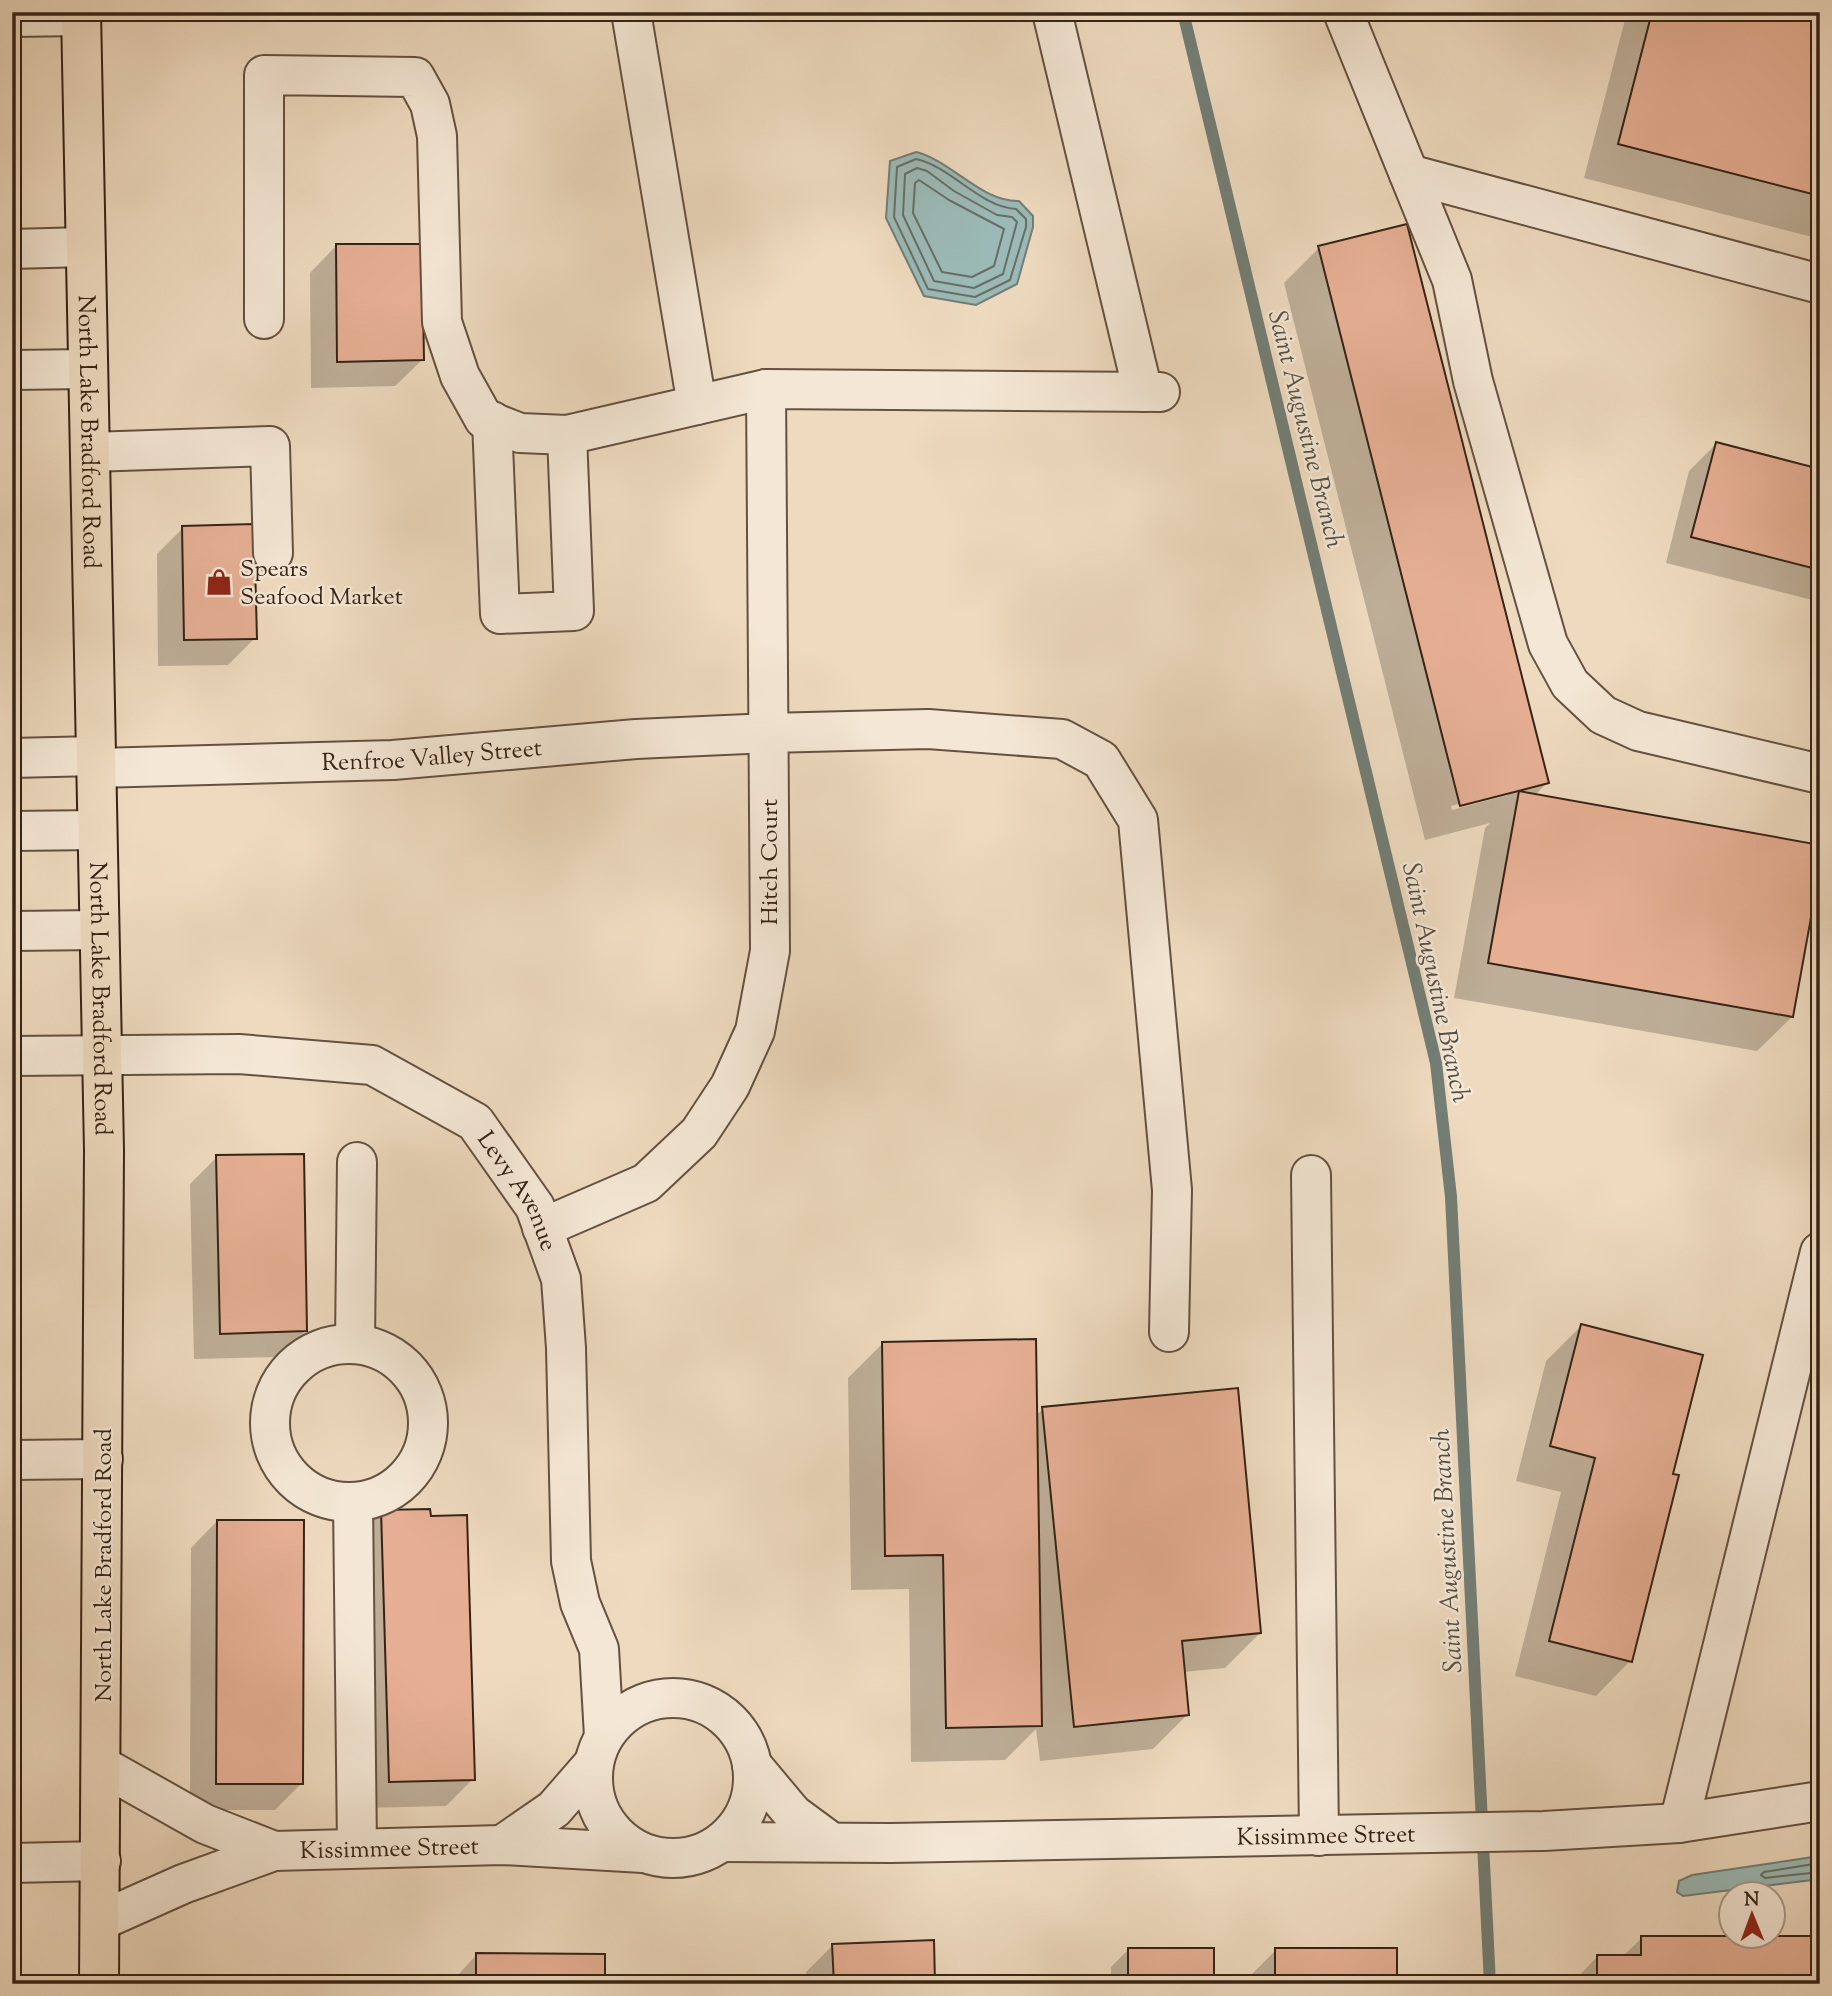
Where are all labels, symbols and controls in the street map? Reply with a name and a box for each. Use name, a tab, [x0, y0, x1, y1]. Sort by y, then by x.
street label: North Lake Bradford Road	[68, 295, 107, 570]
water label: Saint Augustine Branch	[1257, 307, 1352, 553]
place label: Spears Seafood Market	[240, 553, 403, 615]
shop icon: Spears Seafood Market	[204, 567, 234, 597]
street label: Renfroe Valley Street	[321, 732, 543, 781]
street label: Hitch Court	[754, 799, 788, 925]
water label: Saint Augustine Branch	[1391, 859, 1478, 1106]
street label: North Lake Bradford Road	[79, 862, 119, 1137]
street label: Levy Avenue	[468, 1125, 565, 1256]
street label: North Lake Bradford Road	[88, 1428, 122, 1702]
water label: Saint Augustine Branch	[1424, 1428, 1473, 1674]
street label: Kissimmee Street	[1236, 1818, 1416, 1856]
street label: Kissimmee Street	[299, 1831, 479, 1869]
north arrow	[1716, 1881, 1786, 1951]
text: N	[1744, 1887, 1760, 1914]

